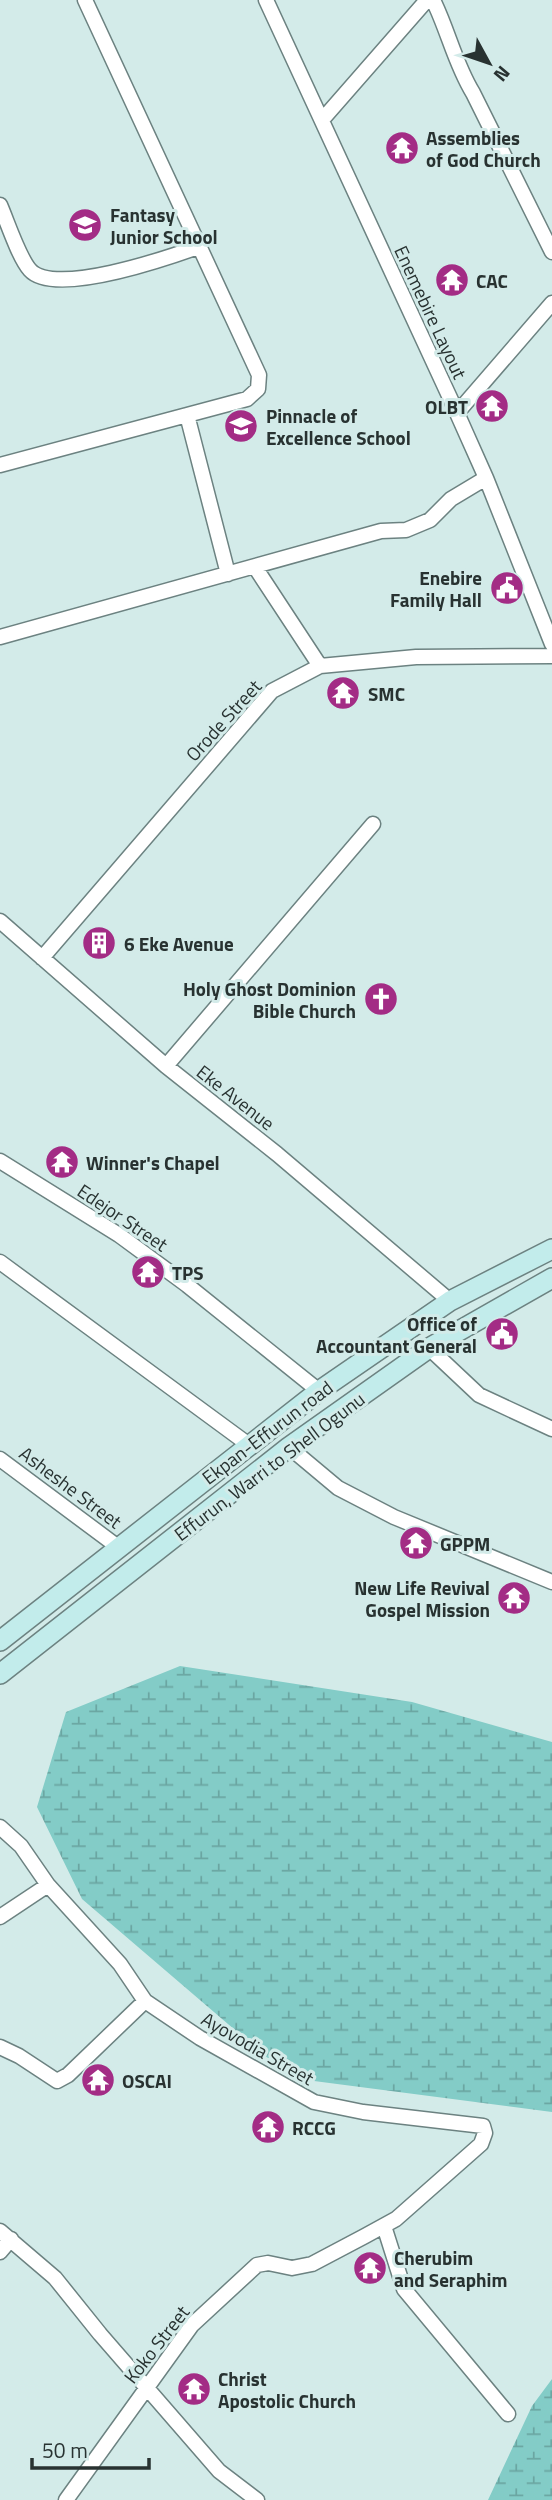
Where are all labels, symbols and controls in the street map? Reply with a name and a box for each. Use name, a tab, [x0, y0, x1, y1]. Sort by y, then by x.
north arrow	[454, 28, 524, 98]
text: N	[487, 60, 518, 89]
place label: Assemblies of God Church	[426, 123, 541, 174]
temple icon: Assemblies of God Church	[383, 129, 421, 167]
place label: Fantasy Junior School	[110, 200, 218, 251]
school or university icon: Fantasy Junior School	[66, 206, 104, 244]
street label: Enemebire Layout	[387, 240, 475, 384]
temple icon: CAC	[433, 261, 471, 299]
place label: CAC	[476, 266, 508, 295]
temple icon: OLBT	[473, 387, 511, 425]
place label: OLBT	[425, 392, 468, 421]
place label: Pinnacle of Excellence School	[266, 401, 411, 452]
school or university icon: Pinnacle of Excellence School	[222, 407, 260, 445]
place label: Enebire Family Hall	[390, 563, 482, 614]
public building icon: Enebire Family Hall	[488, 569, 526, 607]
street label: Orode Street	[178, 672, 268, 768]
temple icon: SMC	[324, 674, 362, 712]
place label: SMC	[368, 679, 405, 708]
building icon: 6 Eke Avenue	[80, 924, 118, 962]
place label: 6 Eke Avenue	[124, 929, 234, 958]
place label: Holy Ghost Dominion Bible Church	[183, 974, 356, 1025]
church icon: Holy Ghost Dominion Bible Church	[362, 980, 400, 1018]
street label: Eke Avenue	[191, 1057, 281, 1137]
temple icon: Winner's Chapel	[43, 1143, 81, 1181]
place label: Winner's Chapel	[86, 1148, 220, 1177]
street label: Edejor Street	[72, 1176, 174, 1258]
temple icon: TPS	[129, 1253, 167, 1291]
place label: TPS	[172, 1258, 204, 1287]
place label: Office of Accountant General	[316, 1309, 477, 1360]
public building icon: Office of Accountant General	[483, 1315, 521, 1353]
street label: Ekpan-Effurun road	[195, 1373, 339, 1491]
street label: Effurun, Warri to Shell Ogunu	[167, 1384, 371, 1548]
street label: Asheshe Street	[14, 1439, 129, 1535]
temple icon: GPPM	[397, 1524, 435, 1562]
place label: GPPM	[440, 1529, 490, 1558]
place label: New Life Revival Gospel Mission	[354, 1573, 490, 1624]
temple icon: New Life Revival Gospel Mission	[495, 1579, 533, 1617]
street label: Ayovodia Street	[196, 2004, 320, 2092]
temple icon: OSCAI	[79, 2061, 117, 2099]
place label: OSCAI	[122, 2066, 172, 2095]
temple icon: RCCG	[249, 2108, 287, 2146]
place label: RCCG	[292, 2113, 336, 2142]
place label: Cherubim and Seraphim	[394, 2243, 507, 2294]
temple icon: Cherubim and Seraphim	[351, 2249, 389, 2287]
street label: Koko Street	[116, 2298, 196, 2389]
place label: Christ Apostolic Church	[218, 2364, 356, 2415]
temple icon: Christ Apostolic Church	[175, 2370, 213, 2408]
scale bar	[32, 2426, 149, 2470]
text: 50 m	[42, 2434, 88, 2466]

